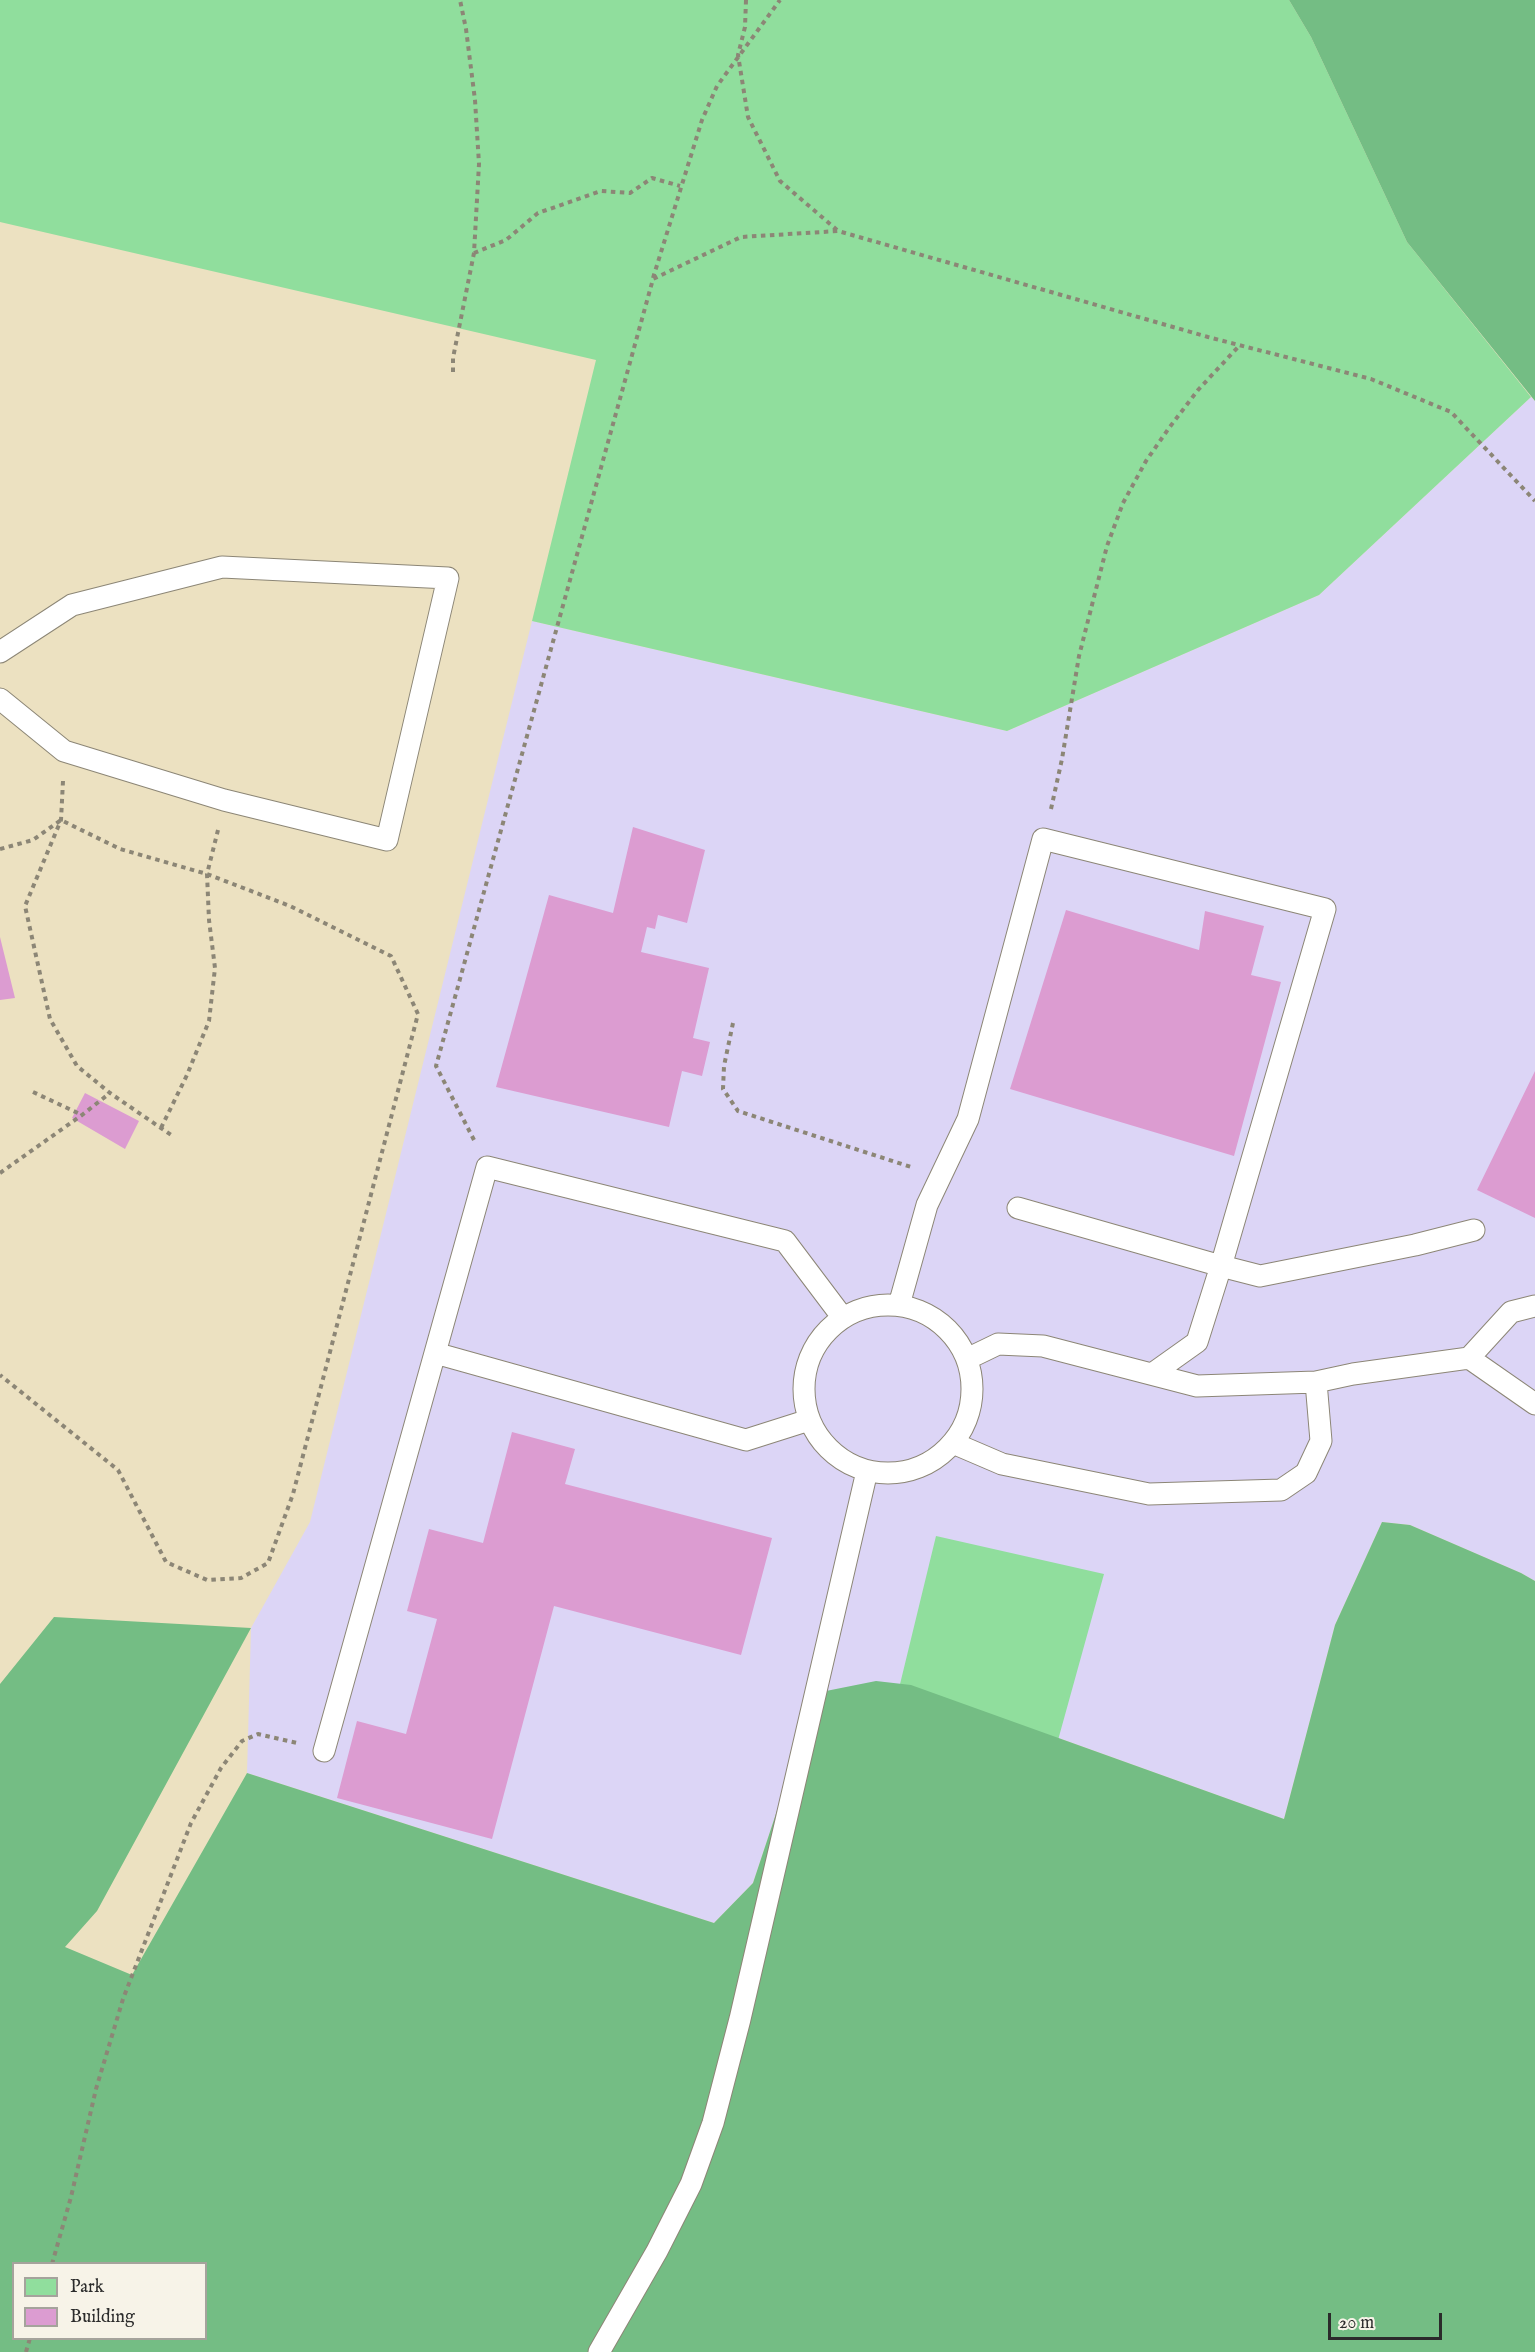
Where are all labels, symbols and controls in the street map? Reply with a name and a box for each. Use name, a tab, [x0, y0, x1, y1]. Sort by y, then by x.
legend	[12, 2262, 207, 2340]
text: Park	[70, 2276, 104, 2299]
scale bar	[1331, 2301, 1445, 2339]
text: Building	[70, 2306, 135, 2329]
text: 20 m	[1339, 2312, 1374, 2335]

